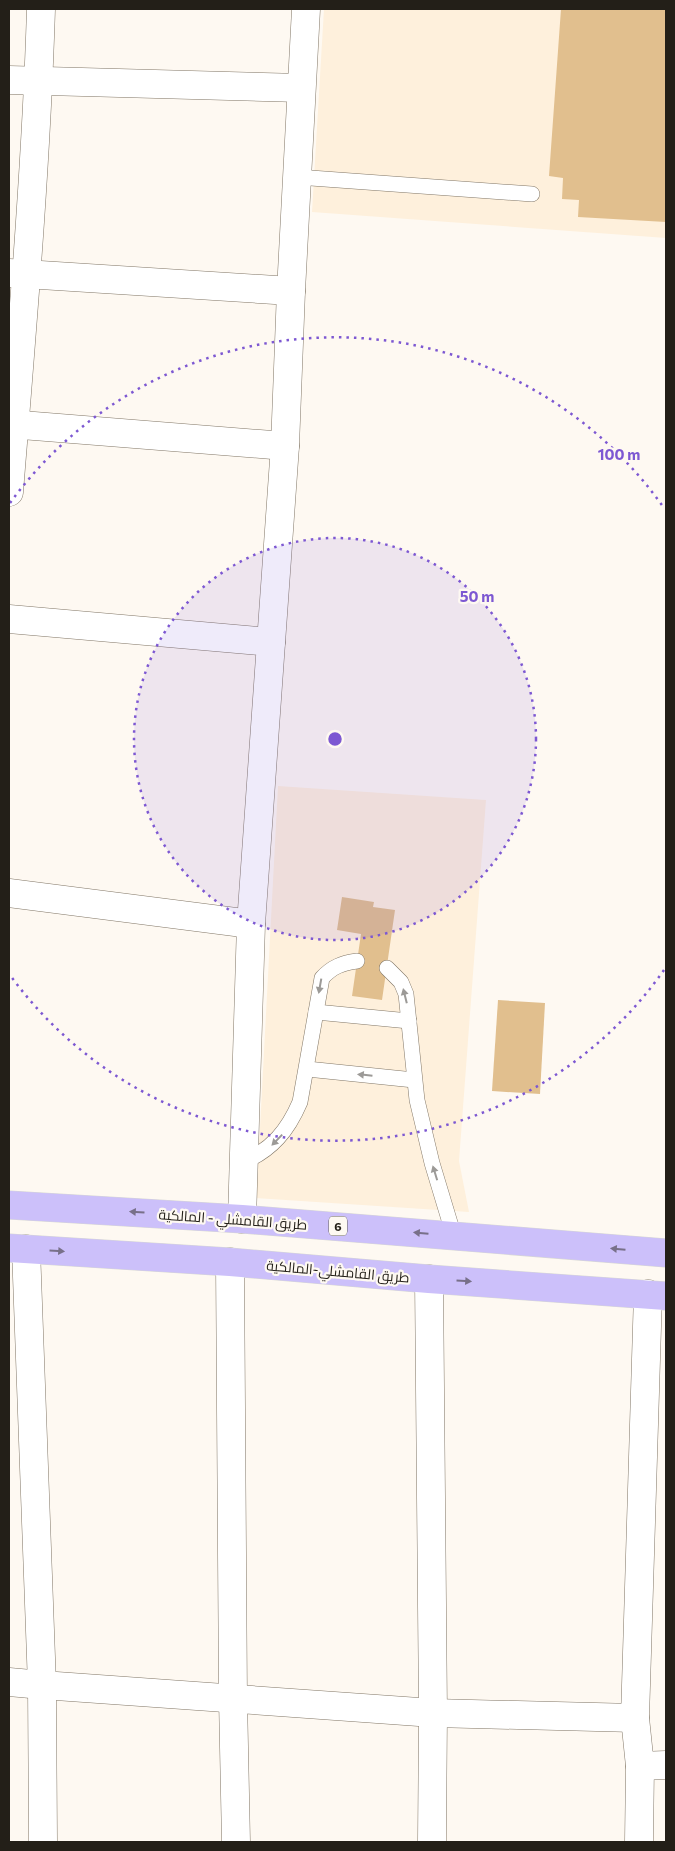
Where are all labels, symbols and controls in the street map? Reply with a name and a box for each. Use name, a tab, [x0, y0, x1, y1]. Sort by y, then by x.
text: 100 m	[598, 445, 640, 463]
text: 50 m	[460, 587, 494, 605]
centre of rings	[326, 730, 344, 748]
one-way arrow	[316, 979, 324, 995]
one-way arrow	[401, 988, 409, 1003]
one-way arrow	[357, 1071, 373, 1079]
one-way arrow	[271, 1134, 283, 1146]
one-way arrow	[430, 1165, 438, 1180]
street label: طريق القامشلي - المالكية	[158, 1205, 308, 1237]
one-way arrow	[128, 1208, 144, 1216]
road number: 6	[329, 1216, 347, 1236]
one-way arrow	[413, 1229, 429, 1237]
one-way arrow	[609, 1245, 625, 1253]
one-way arrow	[50, 1248, 66, 1256]
street label: طريق القامشلي-المالكية	[265, 1256, 410, 1290]
one-way arrow	[456, 1278, 472, 1286]

